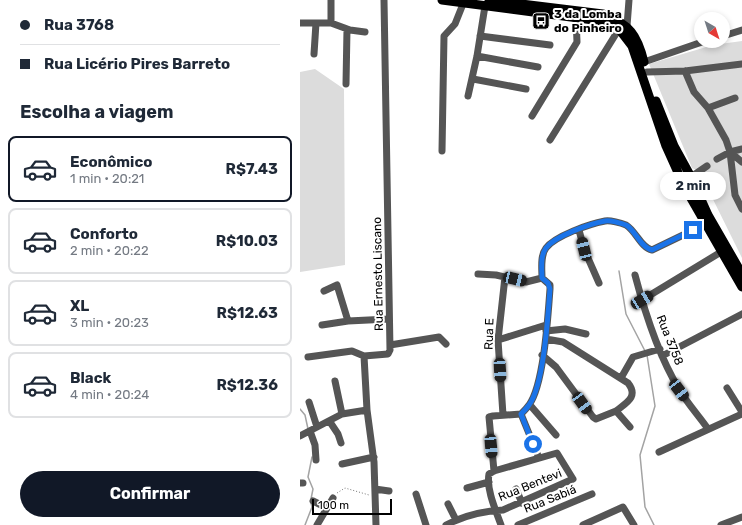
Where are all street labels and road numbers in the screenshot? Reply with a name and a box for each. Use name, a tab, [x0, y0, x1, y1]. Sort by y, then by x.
street label: Rua Ernesto Liscano	[370, 217, 386, 331]
street label: Rua 3758	[654, 313, 686, 367]
street label: Rua E	[481, 318, 497, 350]
street label: Rua Bentevi	[496, 466, 564, 504]
street label: Rua Sabiá	[522, 482, 578, 516]

